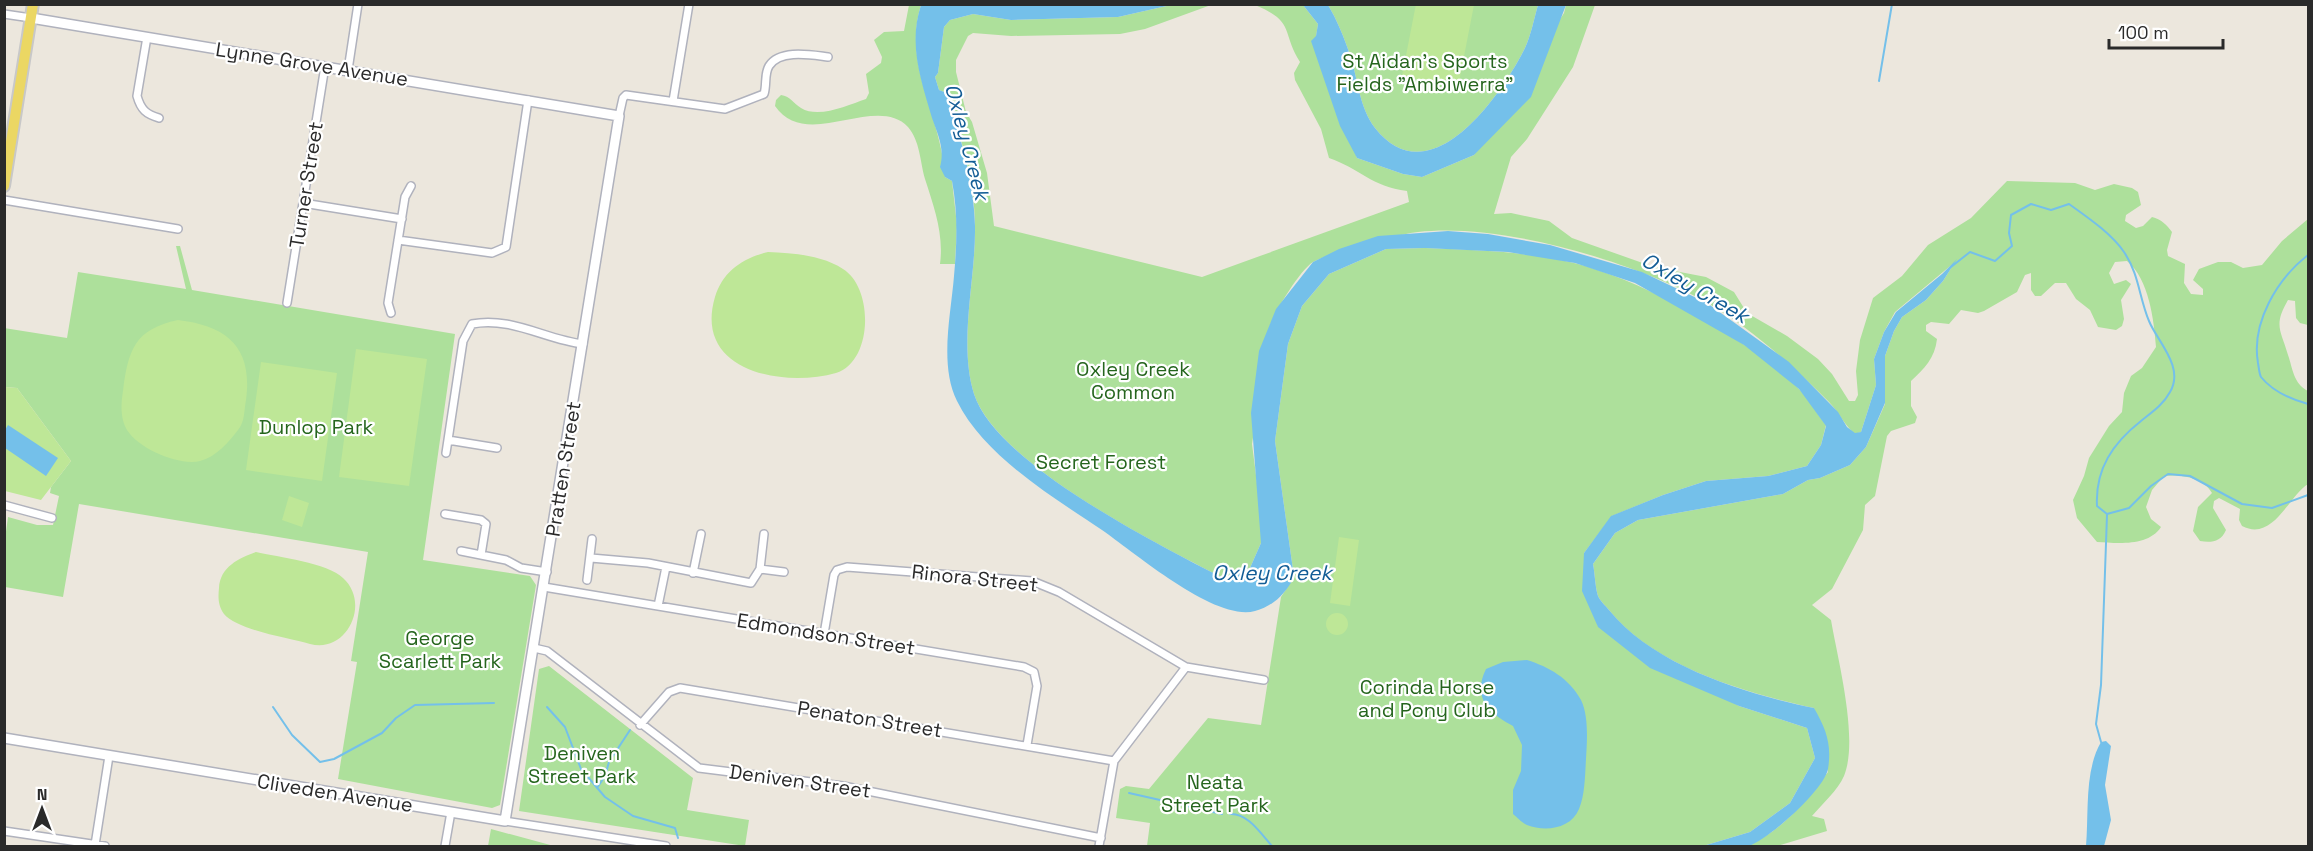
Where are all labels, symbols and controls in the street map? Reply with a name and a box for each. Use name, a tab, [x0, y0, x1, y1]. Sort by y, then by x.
scale bar	[2109, 12, 2223, 50]
text: 100 m	[2118, 21, 2169, 44]
street label: Lynne Grove Avenue	[214, 36, 410, 92]
park label: St Aidan's Sports Fields "Ambiwerra"	[1336, 48, 1514, 97]
water label: Oxley Creek	[939, 81, 997, 206]
street label: Turner Street	[283, 120, 329, 250]
water label: Oxley Creek	[1637, 246, 1756, 330]
park label: Oxley Creek Common	[1076, 356, 1190, 405]
street label: Pratten Street	[539, 399, 587, 539]
park label: Dunlop Park	[259, 414, 374, 440]
park label: Secret Forest	[1036, 449, 1166, 475]
street label: Rinora Street	[910, 558, 1040, 598]
water label: Oxley Creek	[1212, 559, 1334, 586]
street label: Edmondson Street	[735, 607, 917, 661]
park label: George Scarlett Park	[379, 625, 501, 674]
park label: Corinda Horse and Pony Club	[1358, 674, 1496, 723]
street label: Penaton Street	[796, 695, 944, 743]
park label: Deniven Street Park	[528, 740, 636, 789]
street label: Deniven Street	[727, 758, 873, 804]
street label: Cliveden Avenue	[255, 768, 415, 818]
park label: Neata Street Park	[1161, 769, 1269, 818]
north arrow	[12, 779, 72, 839]
text: N	[37, 784, 47, 805]

